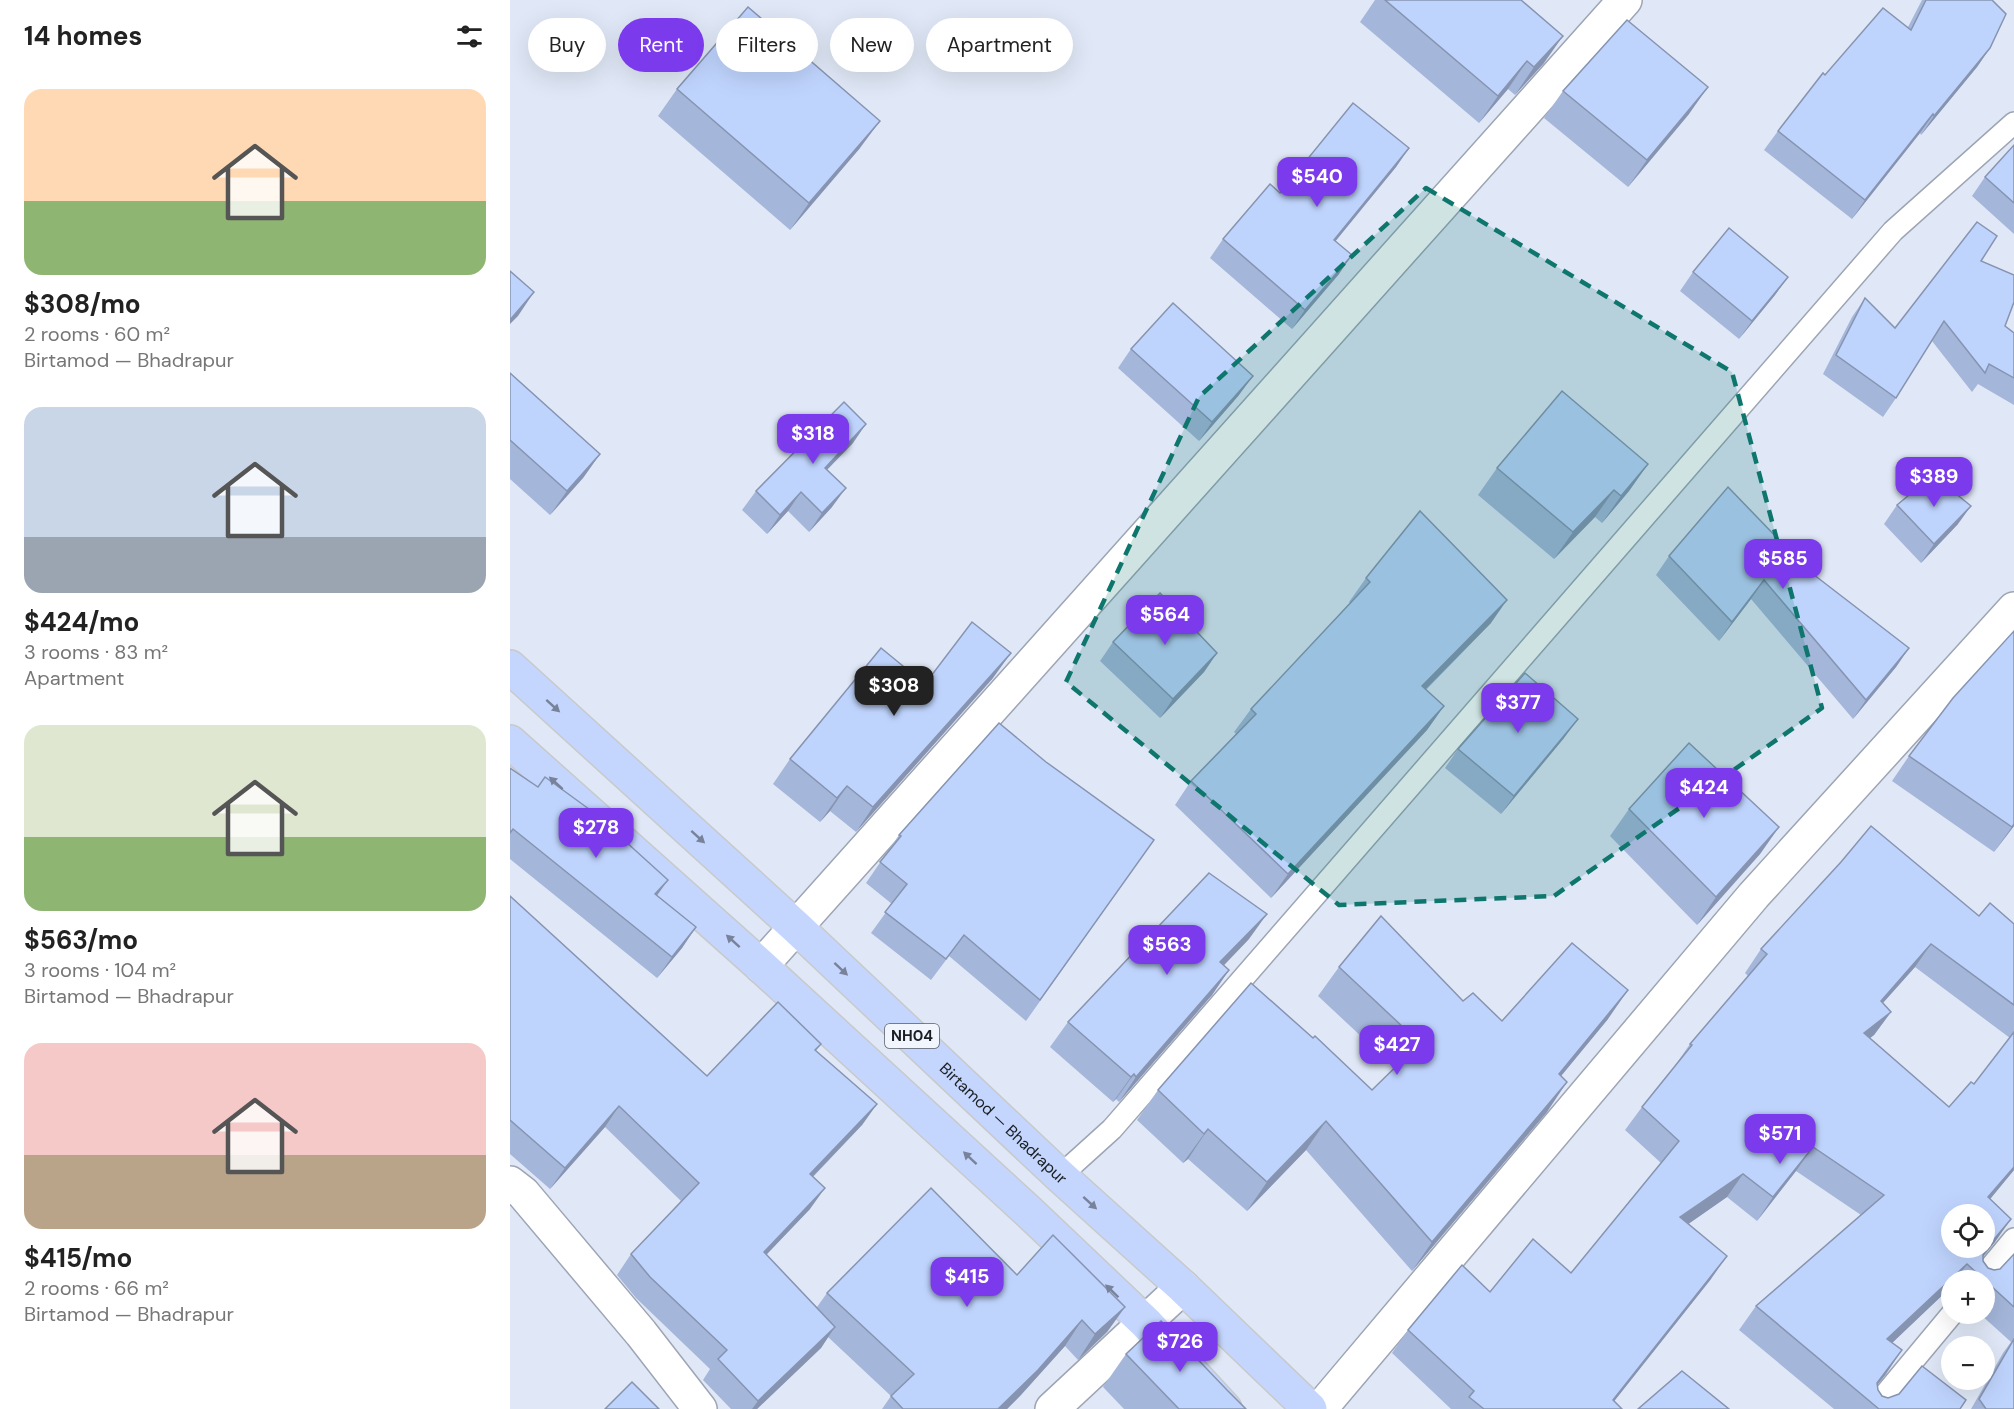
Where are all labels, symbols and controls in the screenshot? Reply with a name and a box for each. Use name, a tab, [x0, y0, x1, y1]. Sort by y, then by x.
chip: Buy	[528, 18, 606, 72]
chip: Rent	[618, 18, 704, 72]
chip: Filters	[716, 18, 818, 72]
chip: New	[830, 18, 914, 72]
chip: Apartment	[926, 18, 1073, 72]
text: 14 homes	[24, 19, 142, 53]
icon: filters	[453, 20, 486, 53]
icon: home	[201, 128, 309, 236]
pin: $540	[1281, 157, 1353, 208]
text: $540	[1291, 163, 1343, 189]
text: $308/mo	[24, 287, 141, 321]
text: 2 rooms · 60 m²	[24, 321, 170, 347]
text: Birtamod — Bhadrapur	[24, 347, 234, 373]
pin: $318	[777, 414, 849, 465]
text: $318	[791, 420, 835, 446]
icon: home	[201, 446, 309, 554]
pin: $389	[1898, 457, 1970, 508]
text: $389	[1909, 463, 1959, 489]
pin: $585	[1747, 539, 1819, 590]
text: $585	[1758, 545, 1808, 571]
pin: $564	[1129, 595, 1201, 646]
text: $564	[1140, 601, 1190, 627]
text: $424/mo	[24, 605, 139, 639]
text: 3 rooms · 83 m²	[24, 639, 168, 665]
text: Apartment	[24, 665, 124, 691]
pin: $308	[858, 666, 930, 717]
text: $308	[869, 672, 919, 698]
pin: $377	[1482, 683, 1554, 734]
text: $377	[1495, 689, 1541, 715]
one-way arrow	[546, 699, 561, 713]
icon: home	[201, 764, 309, 872]
pin: $424	[1668, 768, 1740, 819]
text: $424	[1679, 774, 1729, 800]
one-way arrow	[549, 777, 564, 790]
pin: $278	[560, 808, 632, 859]
text: $278	[573, 814, 619, 840]
one-way arrow	[690, 830, 704, 844]
text: $563/mo	[24, 923, 138, 957]
pin: $563	[1131, 925, 1203, 976]
text: $563	[1142, 931, 1192, 957]
one-way arrow	[726, 935, 741, 948]
text: 3 rooms · 104 m²	[24, 957, 176, 983]
one-way arrow	[834, 962, 848, 976]
text: Birtamod — Bhadrapur	[24, 983, 234, 1009]
road number: NH04	[885, 1024, 939, 1048]
pin: $427	[1361, 1025, 1433, 1076]
text: $427	[1373, 1031, 1421, 1057]
street label: Birtamod — Bhadrapur	[935, 1058, 1072, 1188]
icon: home	[201, 1082, 309, 1190]
pin: $571	[1744, 1114, 1816, 1165]
text: $571	[1759, 1120, 1801, 1146]
one-way arrow	[962, 1151, 977, 1165]
one-way arrow	[1083, 1196, 1097, 1210]
map controls	[1941, 1204, 1995, 1390]
button: locate	[1941, 1204, 1995, 1258]
text: $415/mo	[24, 1241, 132, 1275]
pin: $415	[931, 1257, 1003, 1308]
text: $415	[945, 1263, 989, 1289]
button: +	[1941, 1270, 1995, 1324]
text: 2 rooms · 66 m²	[24, 1275, 169, 1301]
one-way arrow	[1104, 1284, 1119, 1298]
text: Birtamod — Bhadrapur	[24, 1301, 234, 1327]
pin: $726	[1144, 1322, 1216, 1373]
text: $726	[1157, 1328, 1203, 1354]
button: −	[1941, 1336, 1995, 1390]

